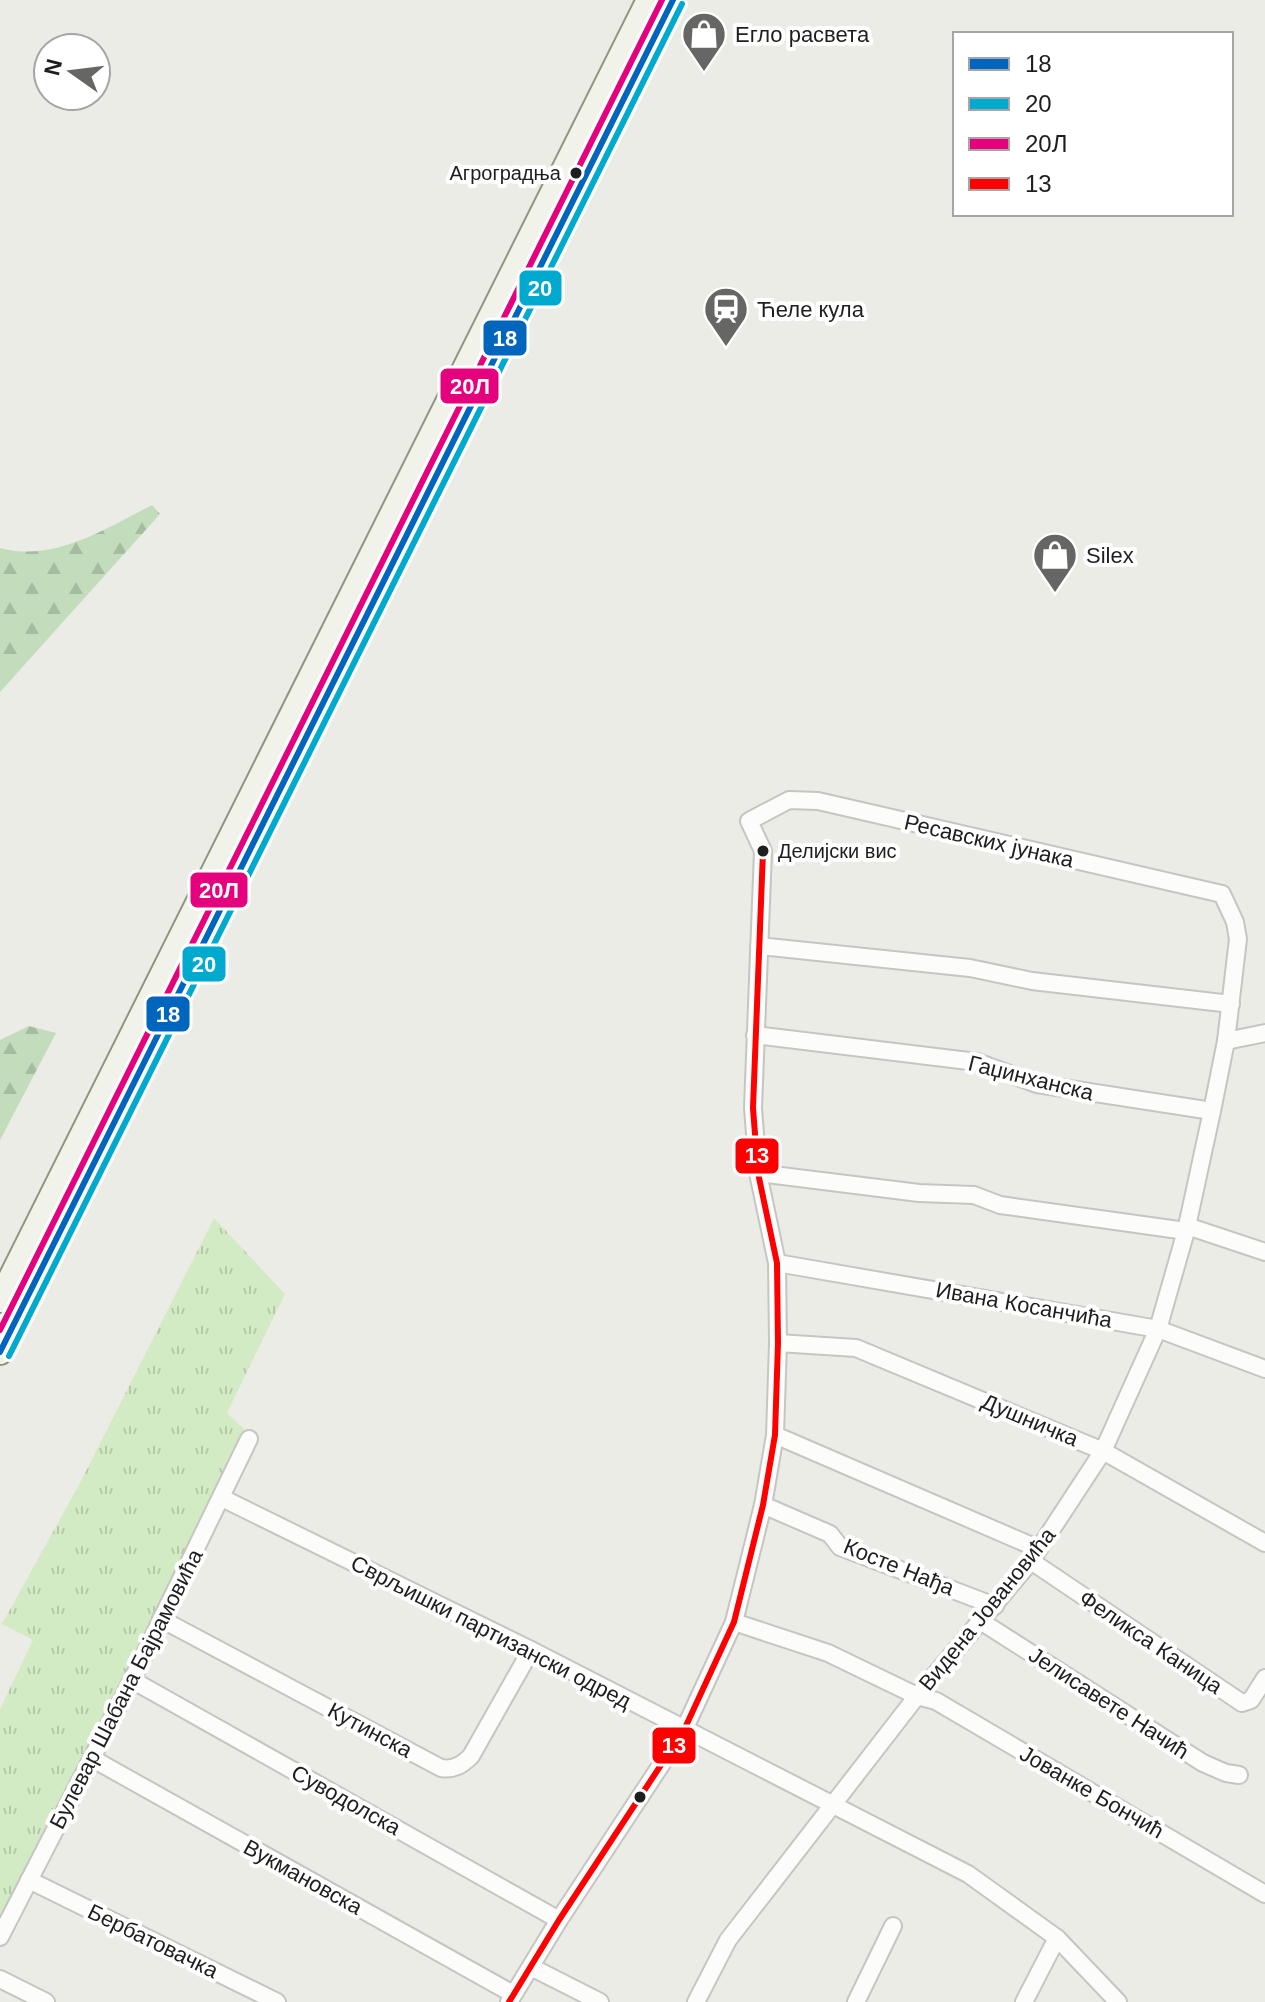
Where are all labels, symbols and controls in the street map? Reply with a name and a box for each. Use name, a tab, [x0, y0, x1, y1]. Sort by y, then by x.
shop icon: Егло расвета	[680, 10, 728, 73]
place label: Егло расвета	[735, 22, 870, 47]
north arrow	[32, 32, 112, 112]
legend	[953, 32, 1233, 216]
text: 18	[1025, 50, 1052, 77]
text: N	[39, 57, 67, 78]
text: 20	[1025, 90, 1052, 117]
text: 20Л	[1025, 130, 1067, 157]
place label: Агроградња	[450, 162, 562, 184]
marker: Агроградња	[568, 165, 584, 181]
text: 13	[1025, 170, 1052, 197]
line badge: 20	[518, 269, 563, 307]
text: 20	[528, 276, 552, 301]
station icon: Ћеле кула	[702, 285, 750, 348]
place label: Ћеле кула	[757, 297, 865, 322]
line badge: 18	[482, 319, 528, 357]
text: 18	[493, 326, 517, 351]
line badge: 20Л	[439, 367, 500, 405]
text: 20Л	[450, 374, 490, 399]
shop icon: Silex	[1031, 531, 1079, 594]
place label: Silex	[1086, 543, 1134, 568]
street label: Ресавских јунака	[902, 809, 1077, 873]
place label: Делијски вис	[778, 840, 897, 862]
marker: Делијски вис	[755, 843, 771, 859]
line badge: 20Л	[189, 871, 249, 909]
text: 20Л	[199, 878, 239, 903]
line badge: 20	[181, 945, 227, 983]
text: 20	[192, 952, 216, 977]
line badge: 18	[145, 995, 191, 1033]
text: 18	[156, 1002, 180, 1027]
street label: Гаџинханска	[966, 1050, 1097, 1106]
line badge: 13	[734, 1137, 780, 1175]
text: 13	[745, 1143, 769, 1168]
street label: Ивана Косанчића	[934, 1277, 1115, 1333]
street label: Душничка	[978, 1389, 1083, 1452]
street label: Видена Јовановића	[914, 1522, 1061, 1695]
street label: Косте Нађа	[840, 1534, 959, 1601]
street label: Булевар Шабана Бајрамовића	[44, 1544, 208, 1833]
street label: Сврљишки партизански одред	[347, 1550, 635, 1714]
street label: Феликса Каница	[1075, 1585, 1228, 1699]
street label: Јелисавете Начић	[1024, 1642, 1194, 1764]
street label: Кутинска	[324, 1697, 417, 1763]
line badge: 13	[651, 1726, 697, 1765]
text: 13	[662, 1733, 686, 1758]
street label: Јованке Бончић	[1016, 1741, 1168, 1843]
street label: Суводолска	[287, 1760, 406, 1841]
unlabelled marker	[632, 1789, 648, 1805]
street label: Вукмановска	[239, 1834, 367, 1920]
street label: Бербатовачка	[84, 1899, 223, 1984]

